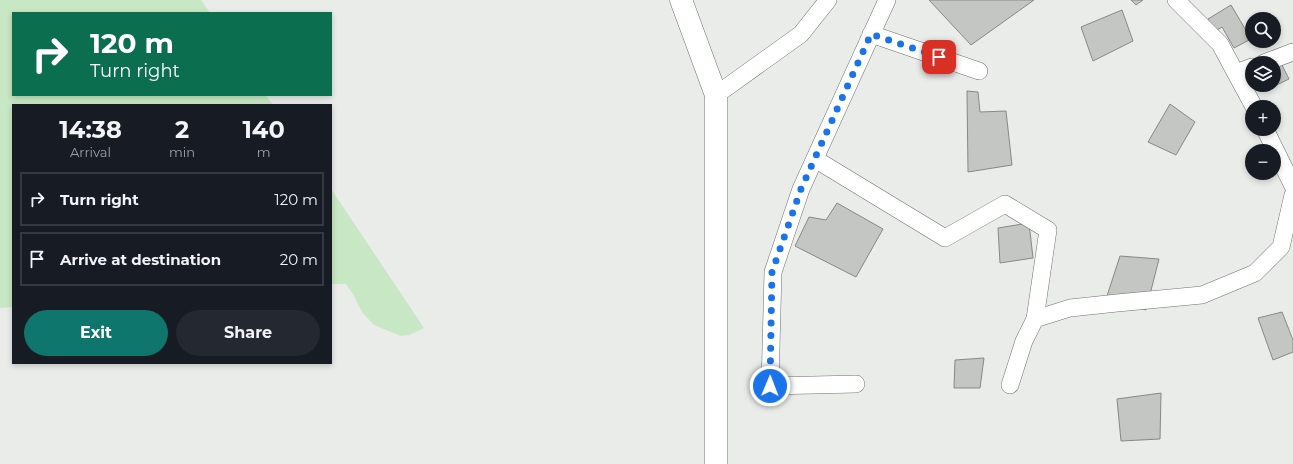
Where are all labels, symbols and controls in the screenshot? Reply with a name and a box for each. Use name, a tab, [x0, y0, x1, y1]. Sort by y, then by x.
map controls	[1245, 12, 1281, 180]
button: search	[1245, 12, 1281, 48]
text: 120 m	[90, 26, 174, 60]
icon: right	[24, 28, 76, 80]
pin	[922, 40, 956, 74]
icon: arrive	[928, 46, 950, 68]
button: layers	[1245, 56, 1281, 92]
text: Turn right	[90, 60, 180, 82]
button: +	[1245, 100, 1281, 136]
text: 14:38	[59, 115, 122, 144]
text: 2	[175, 115, 189, 144]
text: 140	[242, 115, 285, 144]
text: Arrival	[70, 144, 111, 160]
text: min	[169, 144, 195, 160]
text: m	[257, 144, 270, 160]
button: −	[1245, 144, 1281, 180]
icon: right	[26, 188, 48, 210]
text: Turn right	[60, 190, 139, 209]
text: 120 m	[274, 190, 318, 209]
icon: arrive	[26, 248, 48, 270]
text: Arrive at destination	[60, 250, 221, 269]
text: 20 m	[280, 250, 318, 269]
button: Exit	[24, 310, 168, 356]
button: Share	[176, 310, 320, 356]
position arrow	[749, 365, 791, 407]

